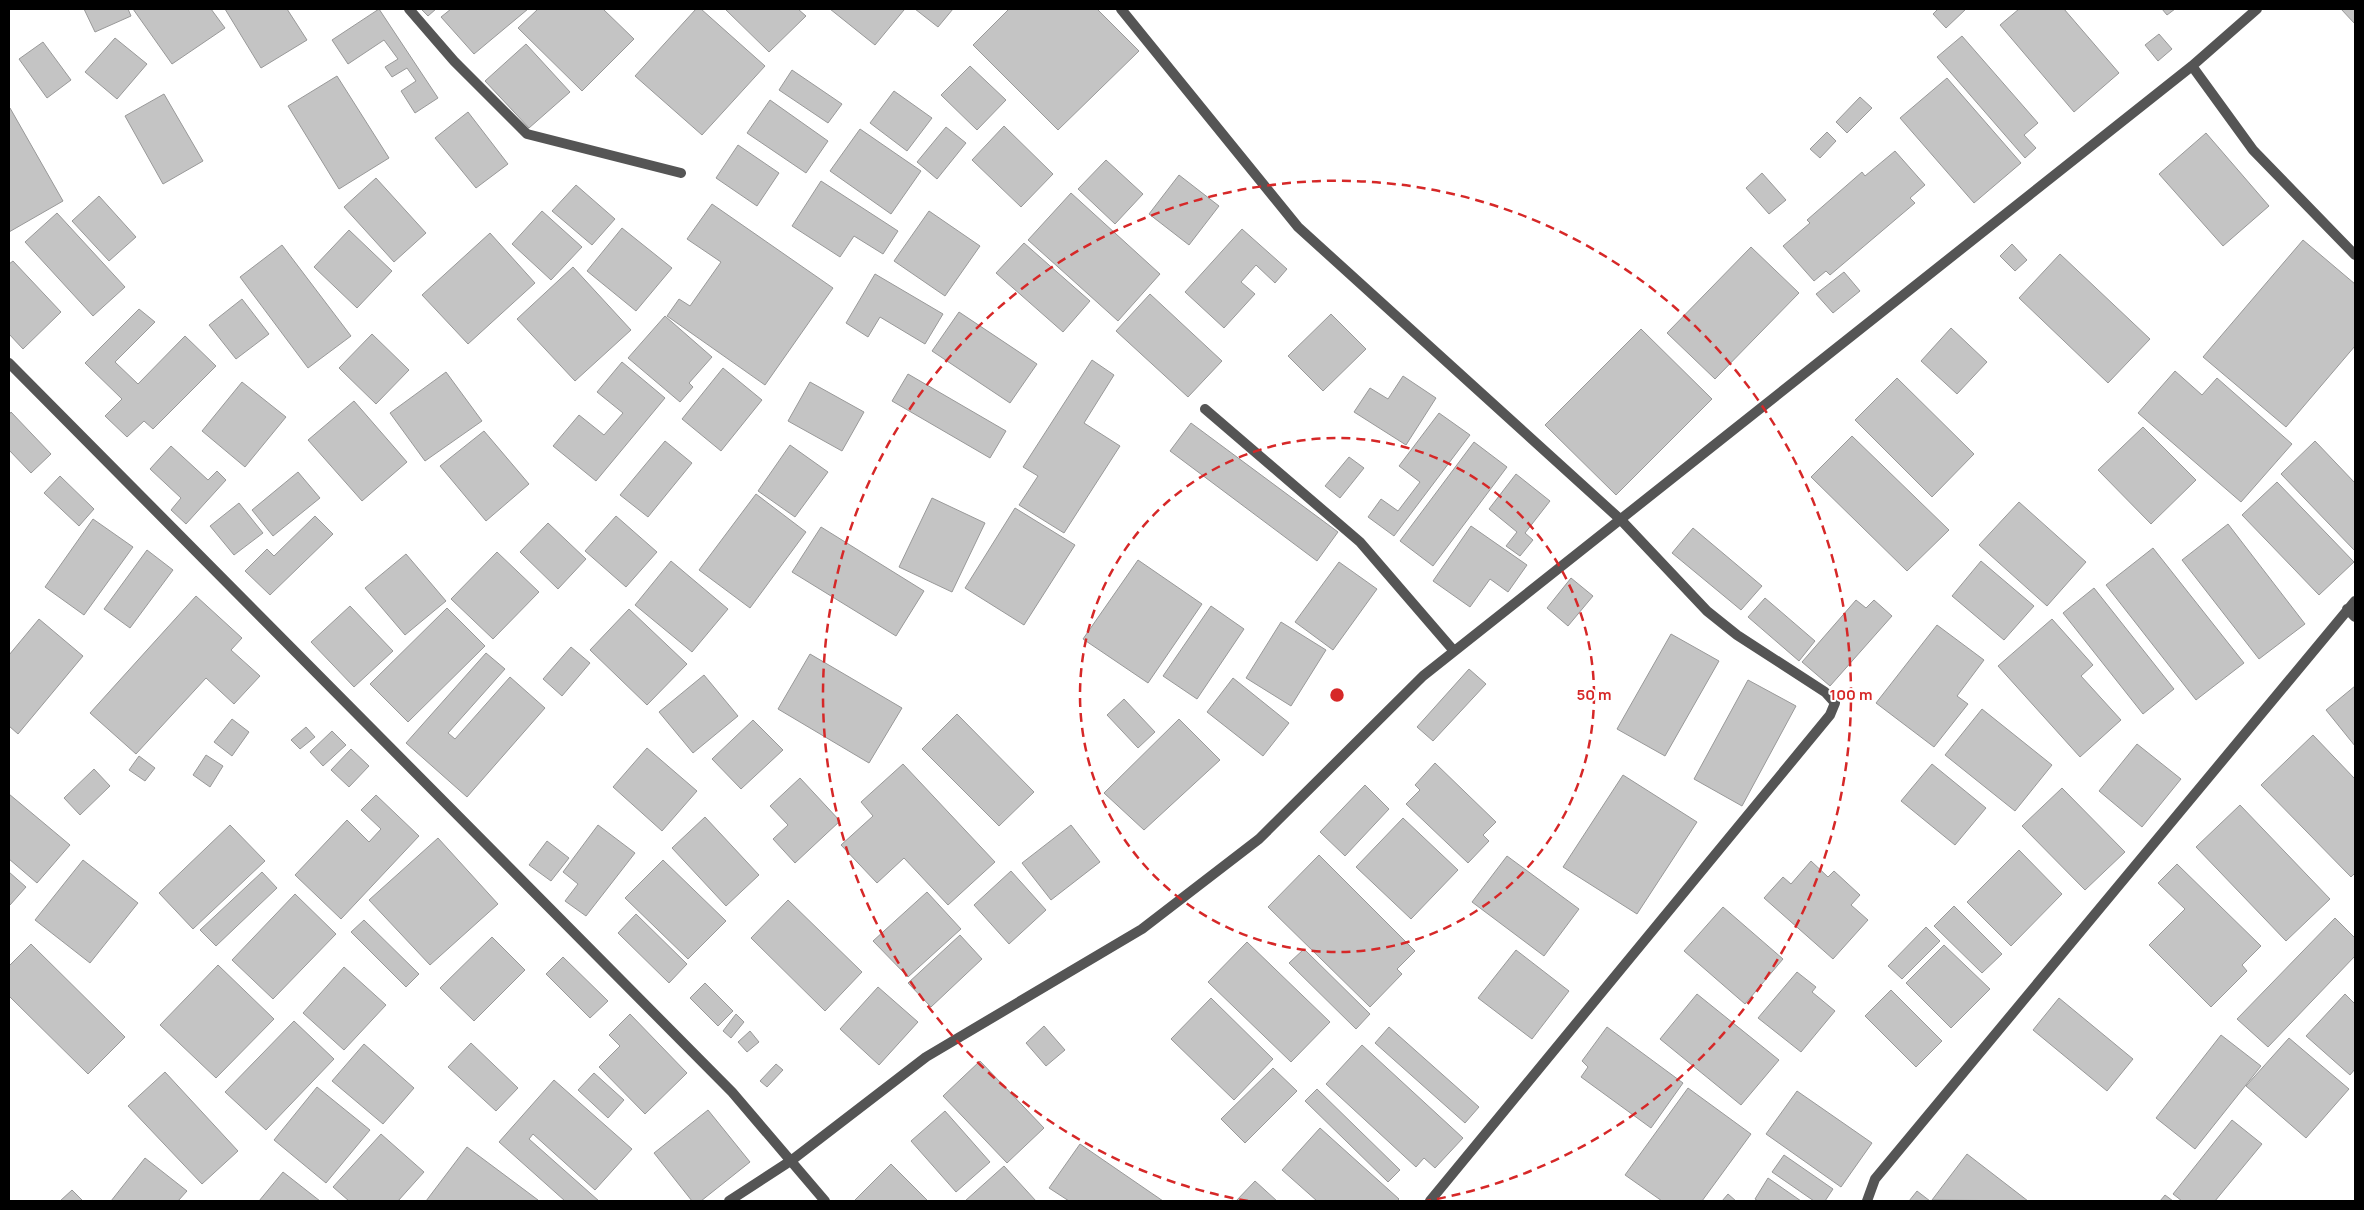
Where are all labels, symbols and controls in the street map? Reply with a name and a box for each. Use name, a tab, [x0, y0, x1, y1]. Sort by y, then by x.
text: 50 m	[1576, 684, 1612, 705]
text: 100 m	[1830, 684, 1872, 705]
centre of rings	[1328, 686, 1346, 704]

